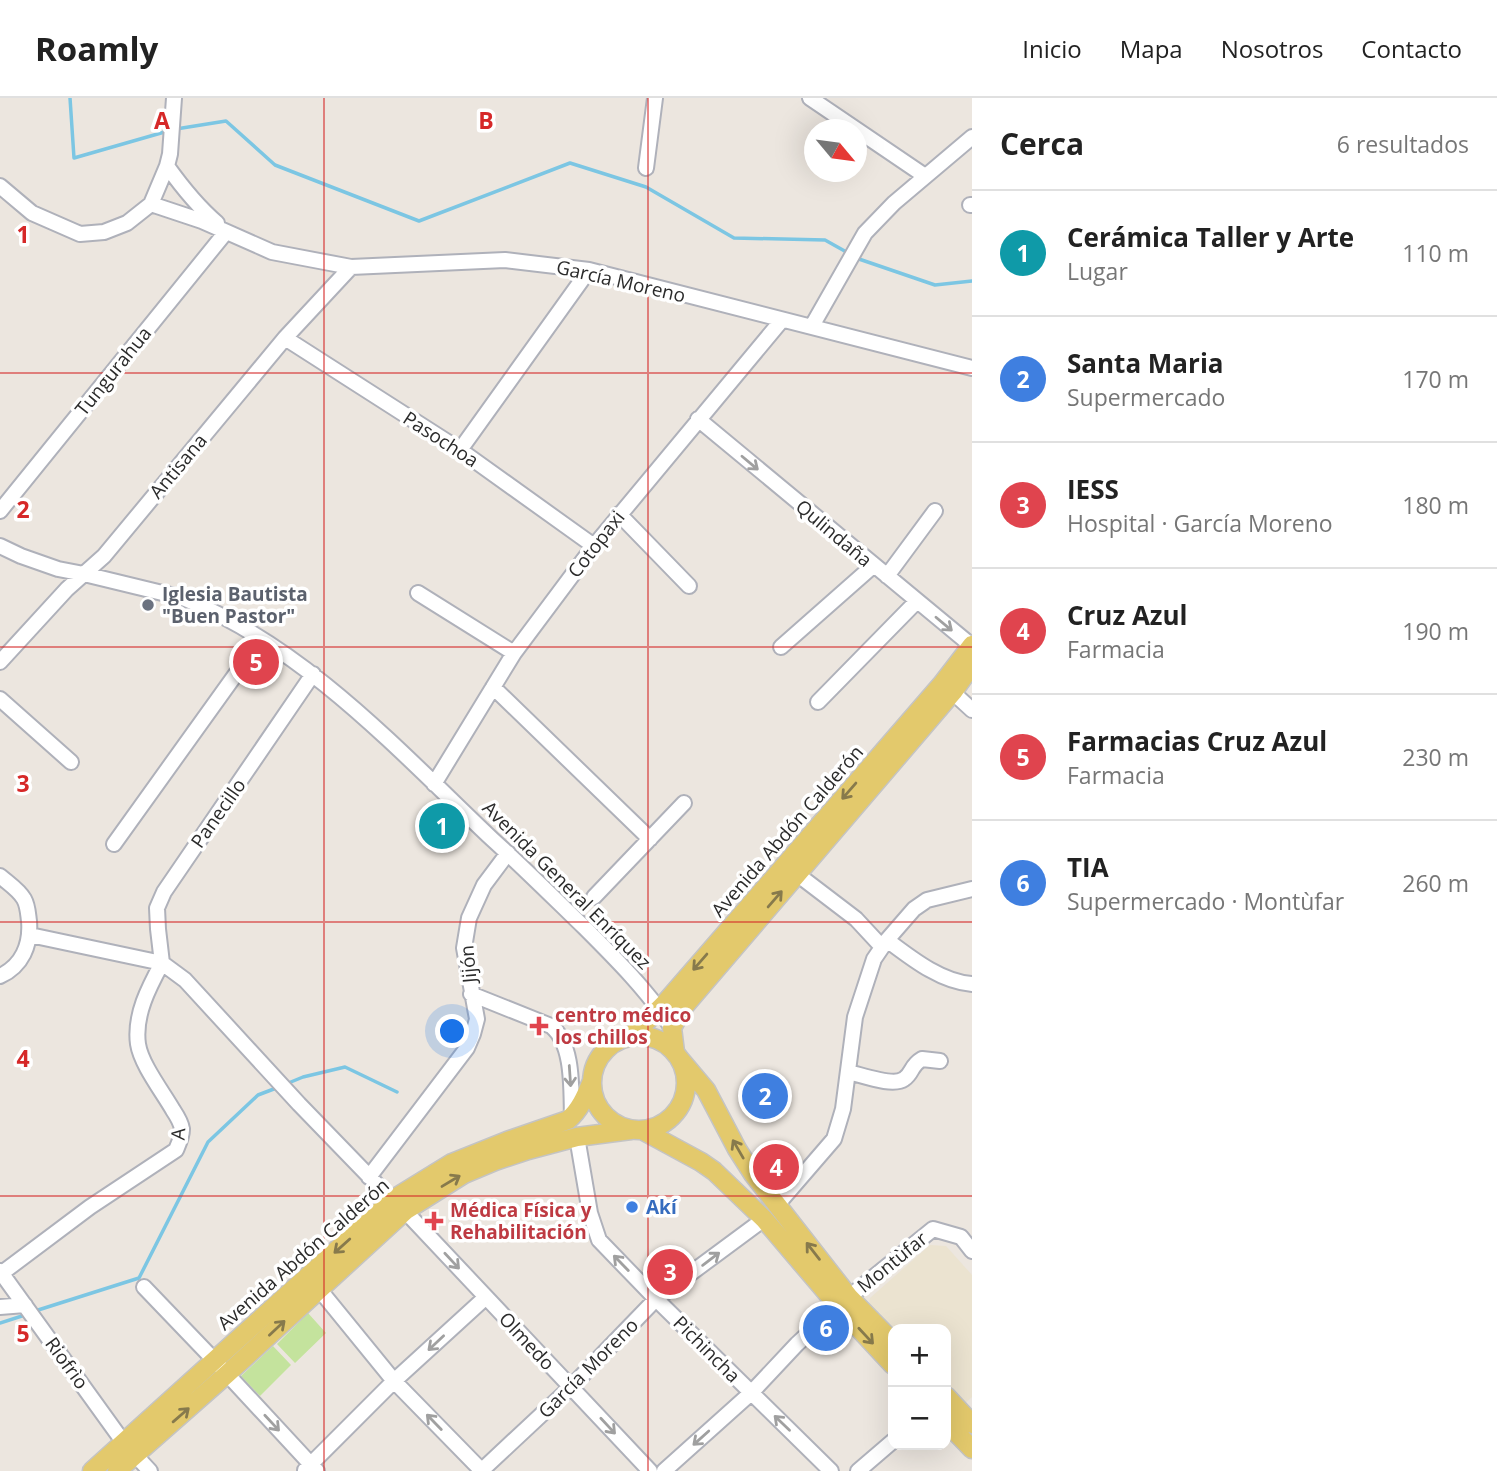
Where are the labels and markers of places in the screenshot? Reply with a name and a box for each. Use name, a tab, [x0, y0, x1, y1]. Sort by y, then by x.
place label: Iglesia Bautista "Buen Pastor"	[162, 581, 308, 629]
marker: Iglesia Bautista "Buen Pastor"	[140, 597, 156, 613]
pin: 5	[233, 636, 279, 688]
pin: 1	[419, 800, 465, 852]
place label: centro médico los chillos	[555, 1002, 691, 1050]
marker: centro médico los chillos	[529, 1016, 549, 1036]
pin: 2	[742, 1070, 788, 1122]
pin: 4	[753, 1141, 799, 1193]
place label: Akí	[646, 1194, 678, 1220]
place label: Médica Física y Rehabilitación	[450, 1197, 592, 1245]
marker: Akí	[624, 1199, 640, 1215]
marker: Médica Física y Rehabilitación	[424, 1211, 444, 1231]
pin: 3	[647, 1246, 693, 1298]
pin: 6	[803, 1302, 849, 1354]

